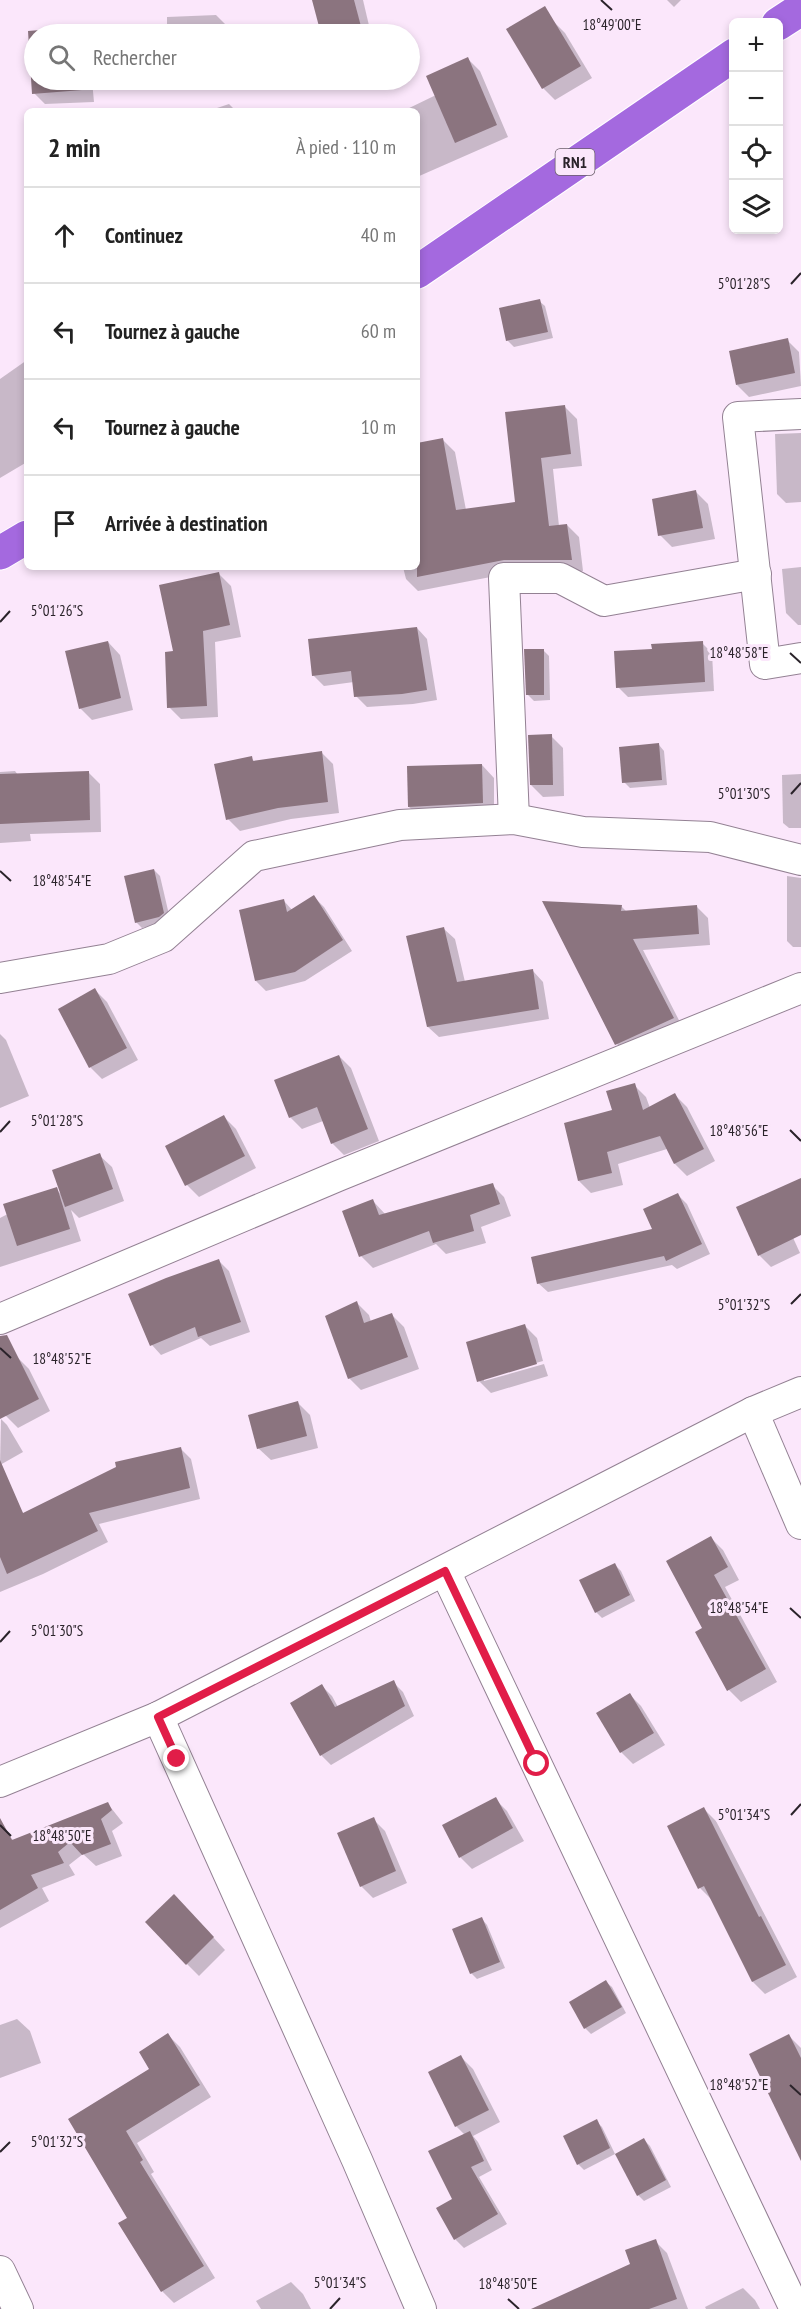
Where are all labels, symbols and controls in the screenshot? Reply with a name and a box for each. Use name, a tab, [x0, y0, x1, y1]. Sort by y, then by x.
text: 18°49'00"E	[582, 15, 642, 34]
map controls	[729, 18, 783, 234]
button: +	[729, 18, 783, 72]
search box	[24, 24, 420, 90]
icon: search	[45, 41, 78, 74]
text: Rechercher	[93, 43, 177, 71]
button: −	[729, 72, 783, 126]
button: locate	[729, 126, 783, 180]
text: 2 min	[48, 131, 101, 164]
text: À pied · 110 m	[296, 134, 396, 160]
road number: RN1	[556, 149, 594, 175]
button: layers	[729, 180, 783, 234]
icon: ahead	[48, 219, 81, 252]
text: Continuez	[105, 221, 183, 249]
text: 40 m	[361, 222, 396, 248]
text: 5°01'28"S	[718, 274, 770, 293]
icon: left	[48, 315, 81, 348]
text: Tournez à gauche	[105, 317, 240, 345]
text: 60 m	[361, 318, 396, 344]
icon: left	[48, 411, 81, 444]
text: Tournez à gauche	[105, 413, 240, 441]
text: 10 m	[361, 414, 396, 440]
icon: arrive	[48, 507, 81, 540]
text: Arrivée à destination	[105, 509, 268, 537]
text: 5°01'26"S	[31, 601, 83, 620]
text: 18°48'58"E	[709, 643, 769, 662]
text: 5°01'30"S	[718, 784, 770, 803]
text: 18°48'54"E	[32, 871, 92, 890]
text: 5°01'28"S	[31, 1111, 83, 1130]
text: 18°48'56"E	[709, 1121, 769, 1140]
text: 5°01'32"S	[718, 1295, 770, 1314]
text: 18°48'52"E	[32, 1349, 92, 1368]
text: 18°48'54"E	[709, 1598, 769, 1617]
text: 5°01'30"S	[31, 1621, 83, 1640]
route end	[163, 1745, 189, 1771]
route start	[523, 1750, 549, 1776]
text: 5°01'34"S	[718, 1805, 770, 1824]
text: 18°48'50"E	[32, 1826, 92, 1845]
text: 18°48'52"E	[709, 2075, 769, 2094]
text: 5°01'32"S	[31, 2132, 83, 2151]
text: 5°01'34"S	[314, 2273, 366, 2292]
text: 18°48'50"E	[478, 2274, 538, 2293]

